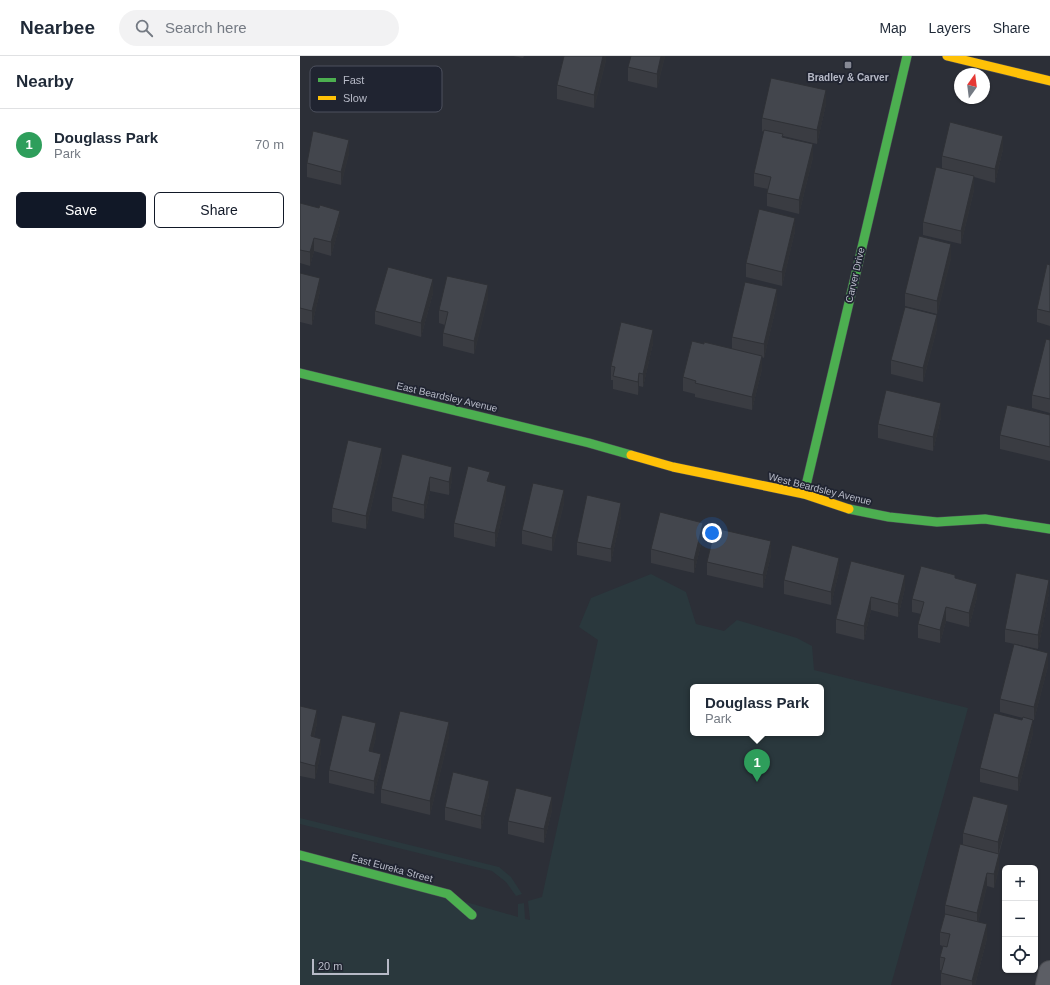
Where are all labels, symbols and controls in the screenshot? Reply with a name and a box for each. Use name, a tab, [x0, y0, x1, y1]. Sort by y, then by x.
search box	[119, 10, 399, 46]
text: Nearbee	[20, 17, 95, 38]
icon: search	[133, 17, 155, 39]
text: Search here	[165, 19, 247, 36]
text: Map	[879, 20, 907, 36]
text: Layers	[929, 20, 971, 36]
text: Share	[993, 20, 1030, 36]
marker: Bradley & Carver	[843, 60, 853, 70]
legend	[310, 66, 442, 112]
north arrow	[954, 68, 990, 104]
text: Nearby	[16, 72, 74, 91]
place label: Bradley & Carver	[807, 72, 889, 83]
text: Fast	[343, 74, 364, 86]
text: Slow	[343, 92, 367, 104]
text: Douglass Park	[54, 129, 158, 146]
text: 1	[25, 137, 33, 152]
text: 70 m	[255, 137, 284, 152]
text: Park	[54, 146, 81, 161]
button: Save	[16, 192, 146, 228]
button: Share	[154, 192, 284, 228]
street label: Carver Drive	[843, 246, 867, 304]
street label: East Beardsley Avenue	[395, 380, 499, 414]
street label: West Beardsley Avenue	[767, 471, 873, 507]
your location	[702, 523, 722, 543]
popup	[690, 684, 824, 736]
text: Douglass Park	[705, 694, 809, 711]
text: Park	[705, 711, 732, 726]
pin: 1	[744, 749, 770, 782]
street label: East Eureka Street	[350, 852, 434, 884]
map controls	[1002, 865, 1038, 973]
button: +	[1002, 865, 1038, 901]
button: −	[1002, 901, 1038, 937]
button: locate	[1002, 937, 1038, 973]
scale bar	[312, 957, 389, 976]
text: 20 m	[318, 960, 342, 972]

